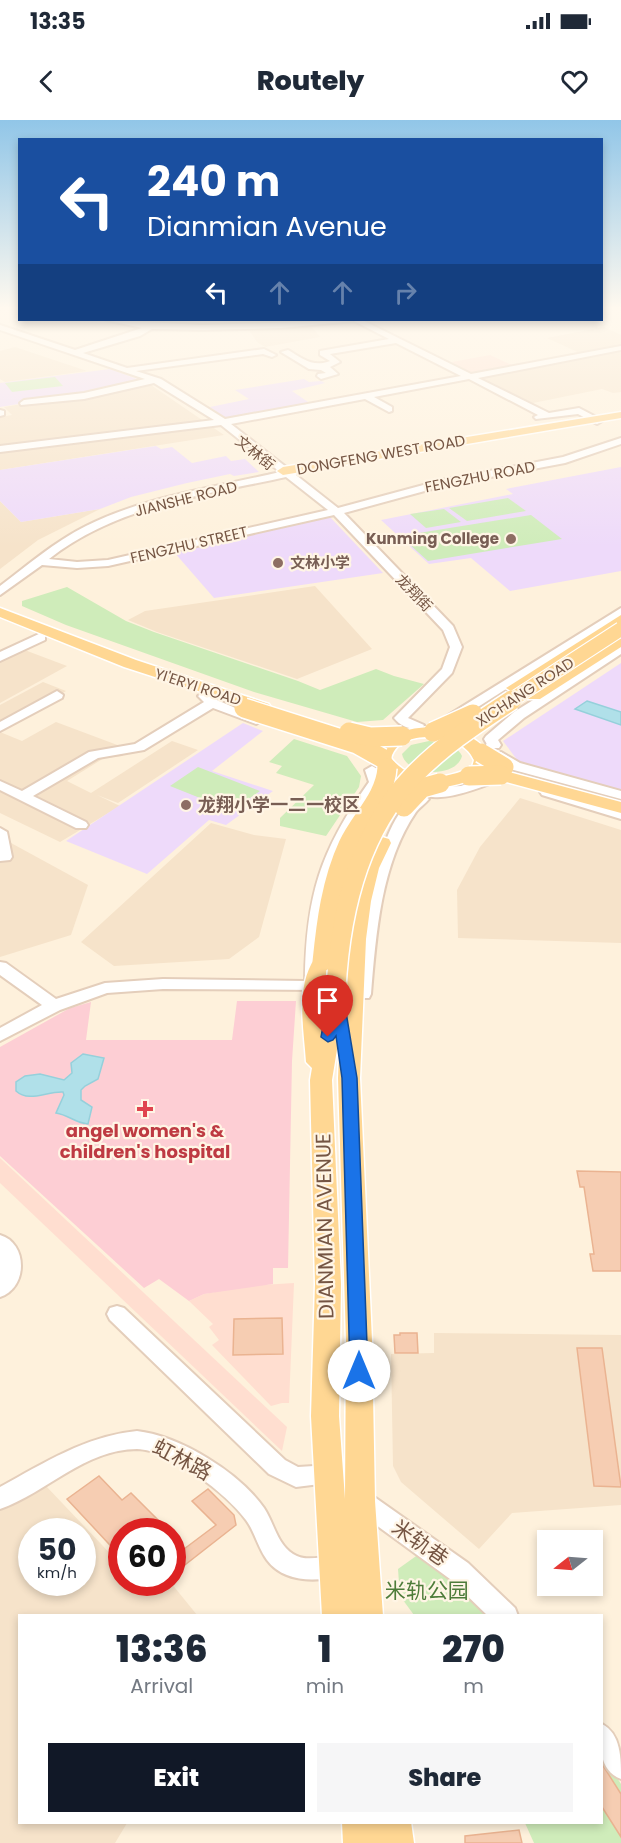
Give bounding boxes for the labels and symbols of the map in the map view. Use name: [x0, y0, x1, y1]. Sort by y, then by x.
street label: DONGFENG WEST ROAD: [295, 429, 467, 480]
street label: 文林街: [231, 430, 279, 475]
street label: FENGZHU ROAD: [423, 456, 537, 497]
street label: JIANSHE ROAD: [132, 476, 239, 521]
street label: FENGZHU STREET: [128, 521, 250, 568]
place label: Kunming College: [366, 528, 499, 549]
marker: Kunming College: [504, 532, 518, 546]
place label: 文林小学: [290, 552, 350, 573]
marker: 文林小学: [271, 556, 285, 570]
street label: 龙翔街: [391, 569, 438, 616]
street label: XICHANG ROAD: [472, 652, 578, 731]
street label: YI'ERYI ROAD: [152, 663, 244, 710]
place label: 龙翔小学一二一校区: [198, 792, 360, 817]
marker: 龙翔小学一二一校区: [179, 798, 193, 812]
pin: [302, 975, 353, 1037]
marker: angel women's & children's hospital: [136, 1100, 154, 1118]
place label: angel women's & children's hospital: [60, 1118, 230, 1164]
street label: DIANMIAN AVENUE: [308, 1133, 341, 1319]
position arrow: [327, 1339, 391, 1403]
street label: 虹林路: [148, 1432, 217, 1487]
street label: 米轨巷: [386, 1513, 454, 1573]
speed limit sign: 60: [108, 1518, 186, 1596]
north arrow: [537, 1530, 603, 1596]
park label: 米轨公园: [385, 1576, 469, 1605]

